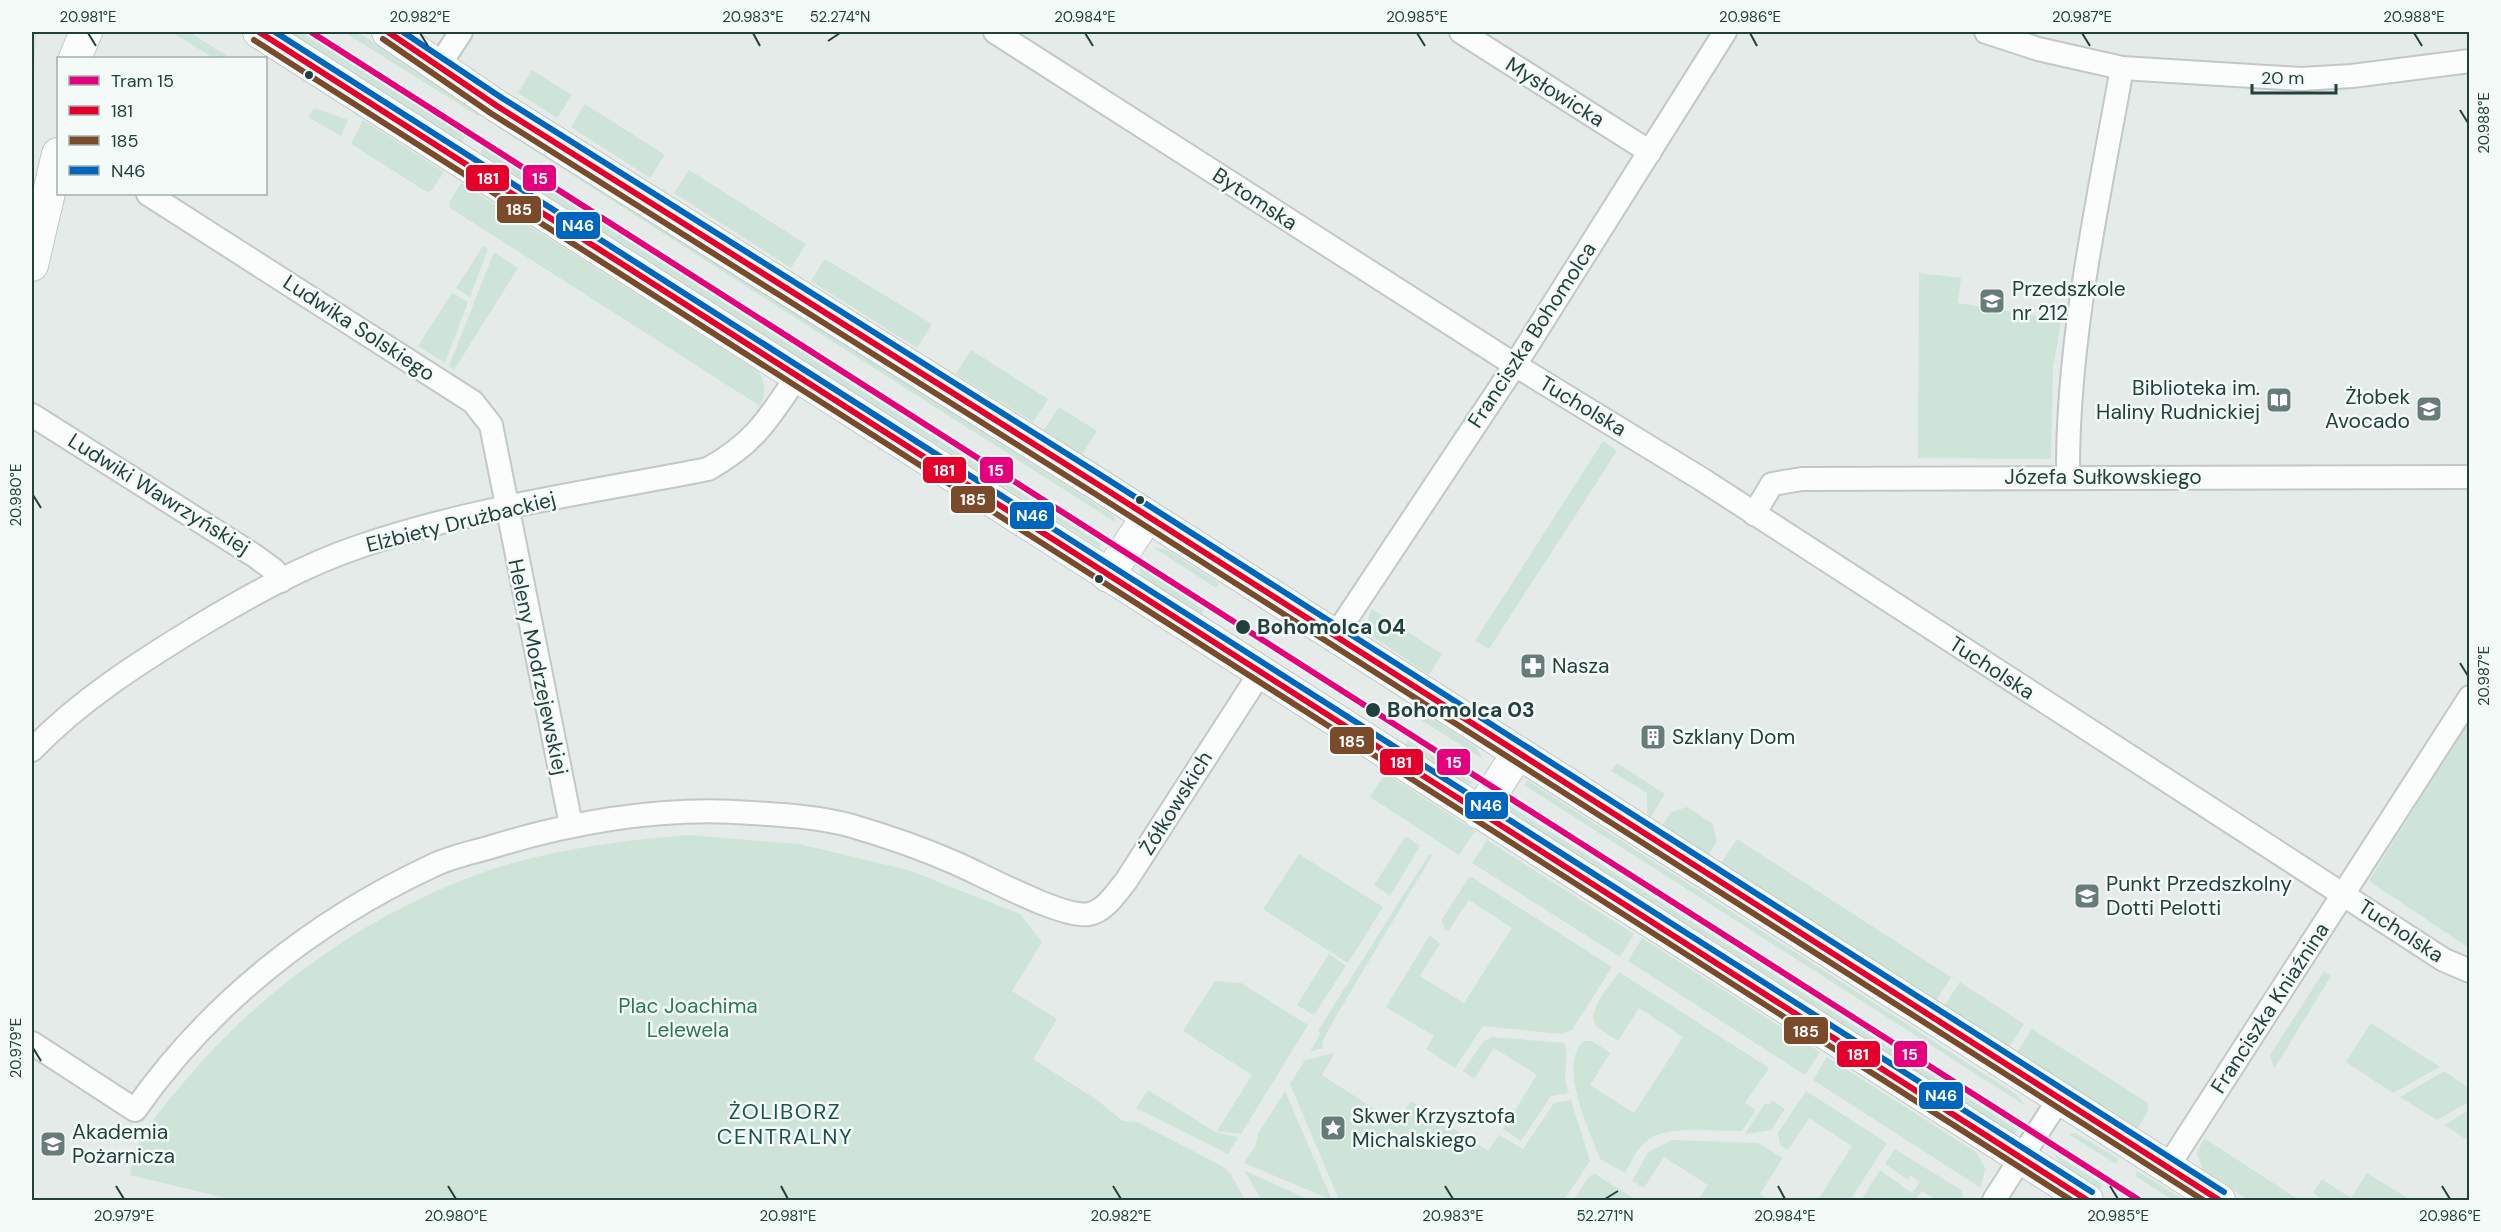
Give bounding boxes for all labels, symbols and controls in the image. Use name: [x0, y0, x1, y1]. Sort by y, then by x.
text: 20.981°E: [60, 7, 116, 27]
text: 20.982°E: [390, 7, 450, 27]
text: 20.983°E: [722, 7, 784, 27]
text: 52.274°N: [810, 7, 870, 27]
text: 20.984°E: [1054, 7, 1116, 27]
text: 20.985°E: [1386, 7, 1448, 27]
text: 20.986°E: [1719, 7, 1781, 27]
text: 20.987°E: [2052, 7, 2112, 27]
text: 20.988°E: [2383, 7, 2445, 27]
street label: Mysłowicka: [1500, 51, 1610, 133]
legend: [57, 57, 267, 195]
scale bar: [2252, 57, 2336, 95]
text: 20 m: [2261, 66, 2304, 90]
text: Tram 15: [111, 69, 174, 93]
unlabelled marker: [303, 69, 315, 81]
text: 20.988°E: [2474, 92, 2494, 154]
text: 181: [111, 99, 133, 123]
text: 185: [111, 129, 139, 153]
text: N46: [111, 159, 146, 183]
street label: Bytomska: [1207, 161, 1303, 237]
line badge: 181: [465, 164, 510, 192]
line badge: 15: [522, 164, 557, 192]
text: 181: [477, 168, 499, 189]
text: 15: [532, 168, 548, 189]
line badge: 185: [496, 195, 542, 224]
text: 185: [506, 199, 532, 220]
line badge: N46: [555, 211, 601, 240]
text: N46: [562, 215, 594, 236]
street label: Franciszka Bohomolca: [1461, 237, 1603, 433]
street label: Ludwika Solskiego: [278, 268, 440, 388]
place label: Przedszkole nr 212: [2012, 275, 2126, 327]
school or university icon: Przedszkole nr 212: [1977, 286, 2007, 316]
street label: Tucholska: [1534, 369, 1632, 443]
place label: Biblioteka im. Haliny Rudnickiej: [2096, 374, 2260, 426]
place label: Żłobek Avocado: [2325, 383, 2410, 435]
library icon: Biblioteka im. Haliny Rudnickiej: [2264, 385, 2294, 415]
school or university icon: Żłobek Avocado: [2414, 394, 2444, 424]
street label: Ludwiki Wawrzyńskiej: [63, 427, 255, 561]
line badge: 181: [922, 456, 967, 484]
line badge: 15: [979, 456, 1014, 484]
text: 181: [933, 460, 955, 481]
text: 15: [988, 460, 1004, 481]
street label: Józefa Sułkowskiego: [2004, 463, 2202, 491]
text: 20.980°E: [6, 464, 26, 526]
street label: Elżbiety Drużbackiej: [363, 485, 559, 559]
line badge: 185: [950, 485, 996, 514]
text: 185: [960, 489, 986, 510]
unlabelled marker: [1134, 494, 1146, 506]
line badge: N46: [1009, 501, 1055, 530]
text: N46: [1016, 505, 1048, 526]
street label: Heleny Modrzejewskiej: [501, 556, 575, 778]
unlabelled marker: [1093, 573, 1105, 585]
place label: Bohomolca 04: [1257, 613, 1406, 641]
marker: Bohomolca 04: [1234, 618, 1252, 636]
street label: Tucholska: [1944, 630, 2040, 706]
text: 20.987°E: [2474, 646, 2494, 706]
pharmacy icon: Nasza: [1518, 651, 1548, 681]
place label: Nasza: [1552, 652, 1610, 680]
place label: Bohomolca 03: [1387, 696, 1535, 724]
marker: Bohomolca 03: [1364, 701, 1382, 719]
building icon: Szklany Dom: [1638, 722, 1668, 752]
place label: Szklany Dom: [1672, 723, 1795, 751]
line badge: 185: [1329, 726, 1375, 755]
text: 185: [1339, 731, 1365, 752]
street label: Żółkowskich: [1133, 746, 1219, 860]
line badge: 181: [1379, 748, 1424, 776]
line badge: 15: [1436, 748, 1471, 776]
text: 181: [1390, 752, 1412, 773]
text: 15: [1446, 752, 1462, 773]
line badge: N46: [1464, 791, 1509, 820]
text: N46: [1470, 795, 1502, 816]
place label: Punkt Przedszkolny Dotti Pelotti: [2106, 870, 2292, 922]
school or university icon: Punkt Przedszkolny Dotti Pelotti: [2072, 881, 2102, 911]
street label: Tucholska: [2353, 893, 2449, 969]
street label: Franciszka Kniaźnina: [2204, 917, 2336, 1099]
park label: Plac Joachima Lelewela: [618, 992, 758, 1044]
line badge: 185: [1783, 1016, 1829, 1045]
text: 20.979°E: [6, 1018, 26, 1078]
text: 185: [1793, 1021, 1819, 1042]
line badge: 181: [1836, 1040, 1881, 1068]
line badge: 15: [1893, 1040, 1928, 1068]
text: 181: [1847, 1044, 1869, 1065]
text: 15: [1902, 1044, 1918, 1065]
line badge: N46: [1918, 1081, 1964, 1110]
text: N46: [1925, 1085, 1957, 1106]
district label: ŻOLIBORZ CENTRALNY: [717, 1097, 853, 1151]
place label: Skwer Krzysztofa Michalskiego: [1352, 1102, 1515, 1154]
place icon: Skwer Krzysztofa Michalskiego: [1318, 1113, 1348, 1143]
place label: Akademia Pożarnicza: [72, 1118, 175, 1170]
school or university icon: Akademia Pożarnicza: [38, 1129, 68, 1159]
text: 20.979°E: [94, 1206, 154, 1226]
text: 20.980°E: [425, 1206, 487, 1226]
text: 20.981°E: [760, 1206, 816, 1226]
text: 20.982°E: [1091, 1206, 1151, 1226]
text: 20.983°E: [1422, 1206, 1484, 1226]
text: 52.271°N: [1576, 1206, 1634, 1226]
text: 20.984°E: [1754, 1206, 1816, 1226]
text: 20.985°E: [2087, 1206, 2149, 1226]
text: 20.986°E: [2419, 1206, 2481, 1226]

